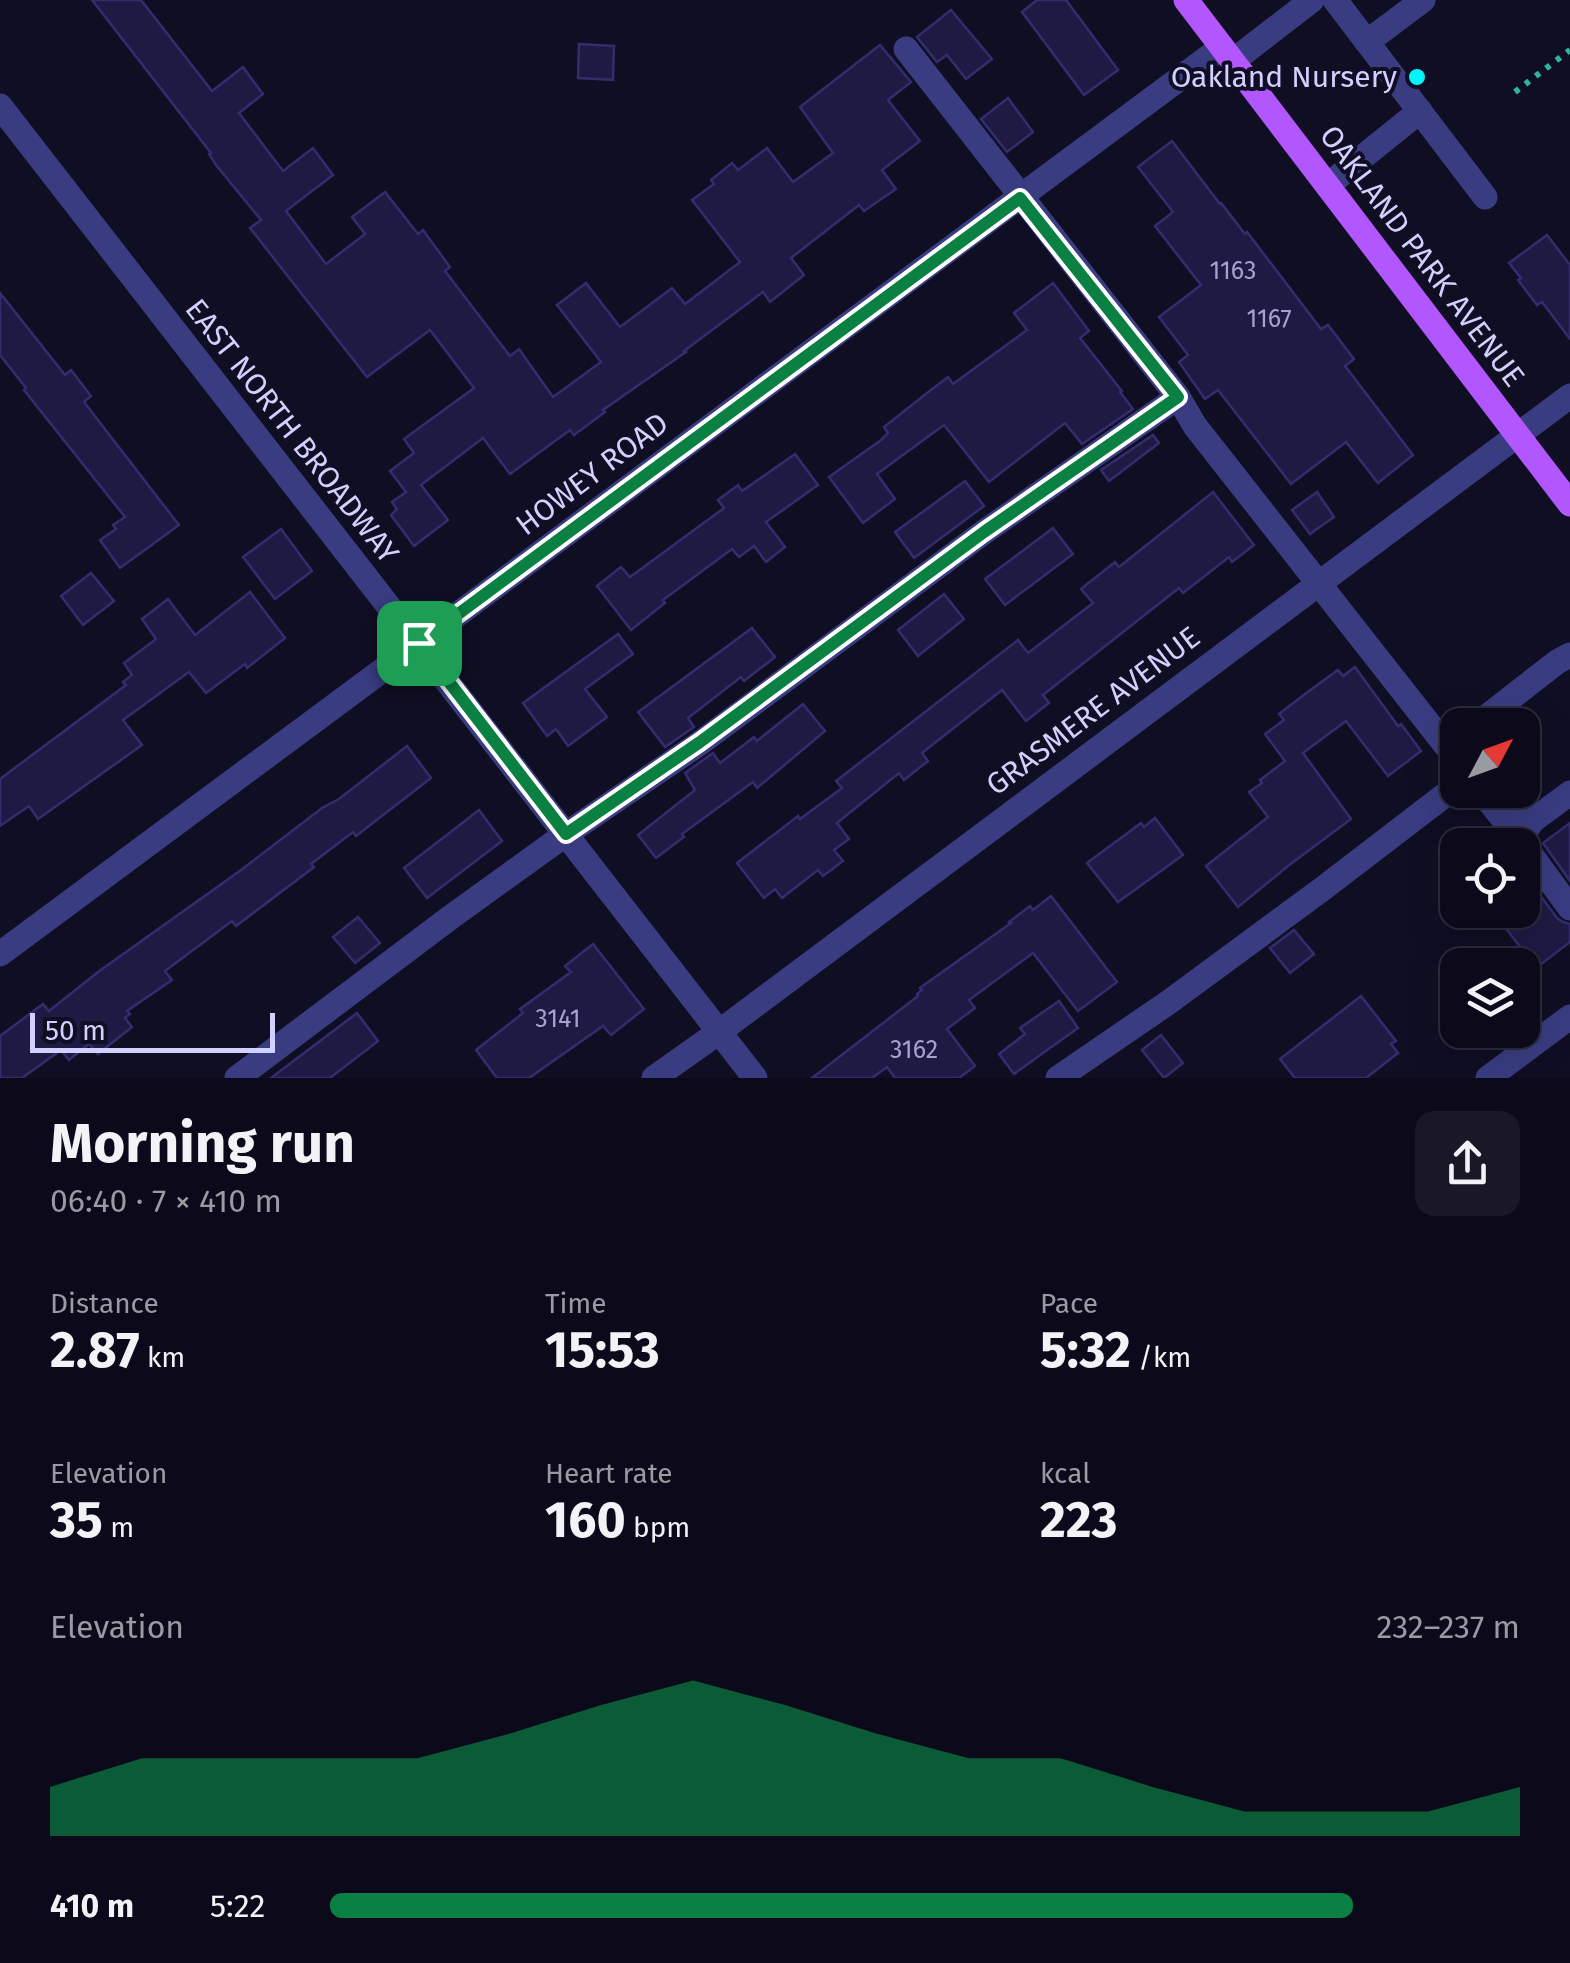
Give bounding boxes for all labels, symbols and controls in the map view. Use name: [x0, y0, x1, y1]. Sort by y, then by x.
place label: Oakland Nursery: [1171, 59, 1397, 95]
marker: Oakland Nursery: [1406, 66, 1428, 88]
street label: OAKLAND PARK AVENUE: [1312, 118, 1532, 394]
house number: 1163: [1210, 256, 1256, 286]
street label: EAST NORTH BROADWAY: [178, 292, 407, 571]
house number: 1167: [1246, 304, 1292, 334]
street label: HOWEY ROAD: [509, 405, 675, 543]
pin: [377, 601, 462, 686]
icon: arrive: [392, 616, 447, 671]
street label: GRASMERE AVENUE: [979, 619, 1207, 803]
north arrow: [1440, 708, 1540, 808]
map controls: [1440, 708, 1540, 1048]
button: locate: [1440, 828, 1540, 928]
button: layers: [1440, 948, 1540, 1048]
house number: 3141: [535, 1004, 581, 1034]
scale bar: [30, 1008, 275, 1052]
text: 50 m: [45, 1014, 106, 1047]
house number: 3162: [890, 1035, 938, 1065]
text: Morning run: [50, 1111, 355, 1177]
button: share: [1415, 1111, 1520, 1216]
text: 06:40 · 7 × 410 m: [50, 1182, 282, 1220]
text: Distance: [50, 1287, 159, 1320]
text: Time: [545, 1287, 607, 1320]
text: Pace: [1040, 1287, 1098, 1320]
text: 2.87: [50, 1320, 140, 1380]
text: 15:53: [545, 1320, 660, 1380]
text: 5:32: [1040, 1320, 1131, 1380]
text: km: [140, 1341, 185, 1374]
text: /km: [1131, 1341, 1191, 1374]
text: Elevation: [50, 1457, 167, 1490]
text: Heart rate: [545, 1457, 673, 1490]
text: kcal: [1040, 1457, 1090, 1490]
text: 35: [50, 1490, 103, 1550]
text: 160: [545, 1490, 626, 1550]
text: 223: [1040, 1490, 1117, 1550]
text: m: [103, 1511, 134, 1544]
text: bpm: [626, 1511, 690, 1544]
text: Elevation: [50, 1608, 184, 1646]
text: 232–237 m: [1377, 1608, 1520, 1646]
text: 410 m: [50, 1887, 134, 1925]
text: 5:22: [210, 1887, 265, 1925]

